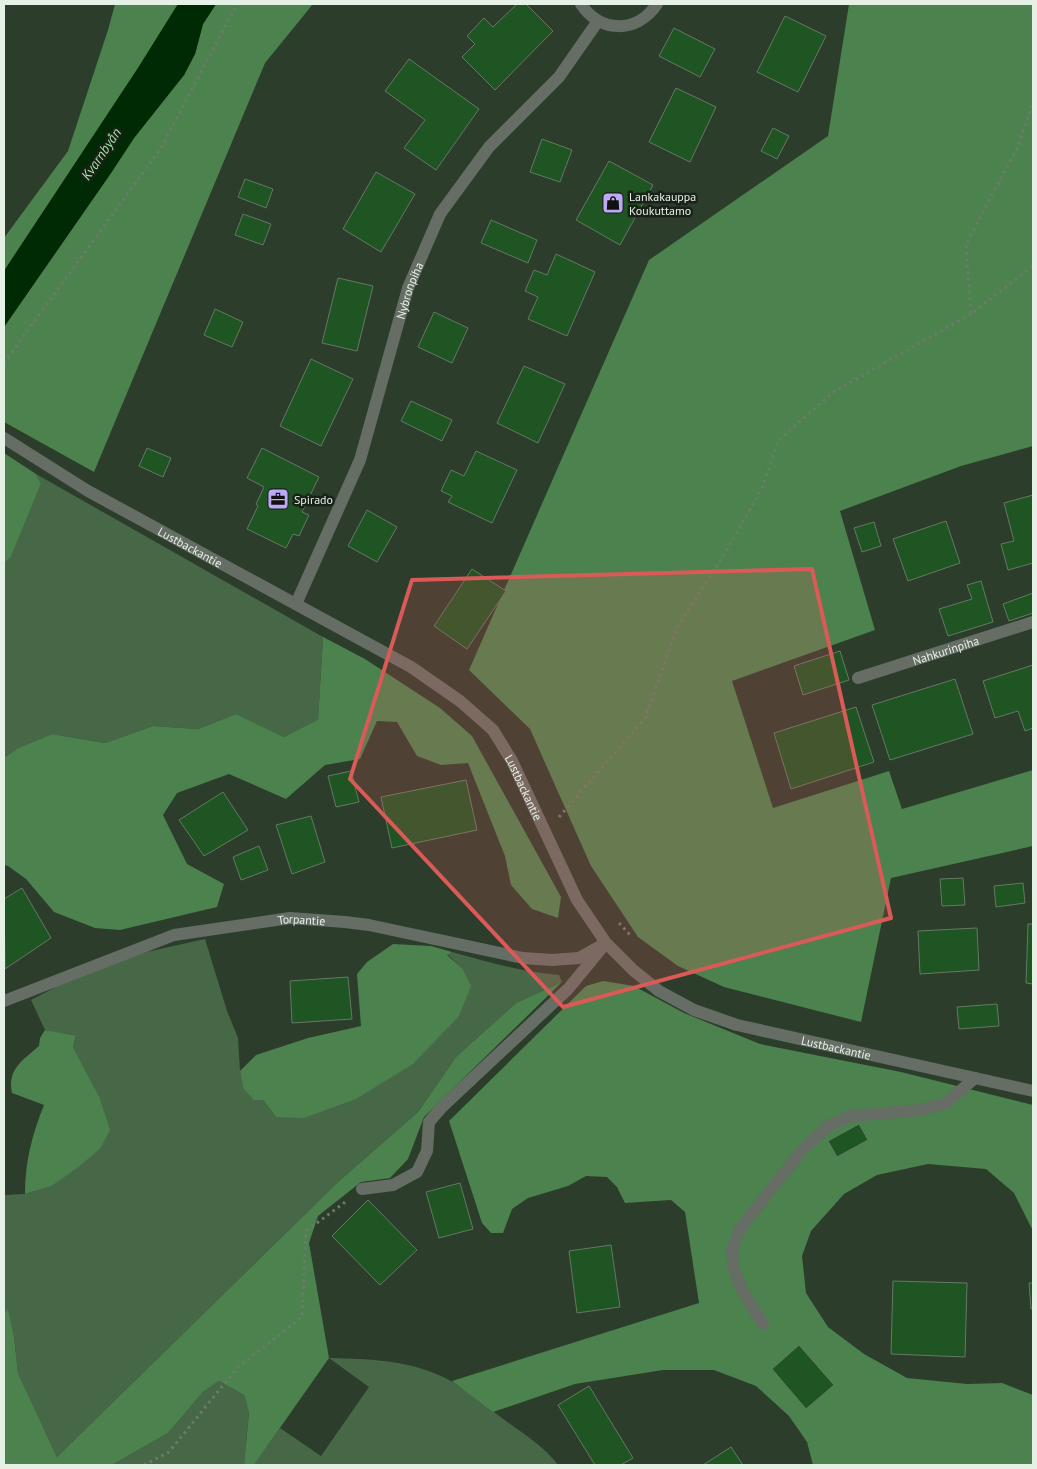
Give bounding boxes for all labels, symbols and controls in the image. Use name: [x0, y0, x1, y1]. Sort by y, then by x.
water label: Kvarnbyån: [77, 124, 125, 184]
place label: Lankakauppa Koukuttamo: [629, 189, 696, 218]
shop icon: Lankakauppa Koukuttamo: [601, 191, 625, 215]
street label: Nybronpiha: [392, 260, 426, 321]
office icon: Spirado: [266, 487, 290, 511]
place label: Spirado: [294, 492, 333, 507]
street label: Lustbackantie: [156, 523, 225, 570]
street label: Nahkurinpiha: [910, 632, 981, 668]
street label: Lustbackantie: [502, 751, 546, 823]
street label: Torpantie: [276, 910, 326, 928]
street label: Lustbackantie: [800, 1032, 873, 1062]

